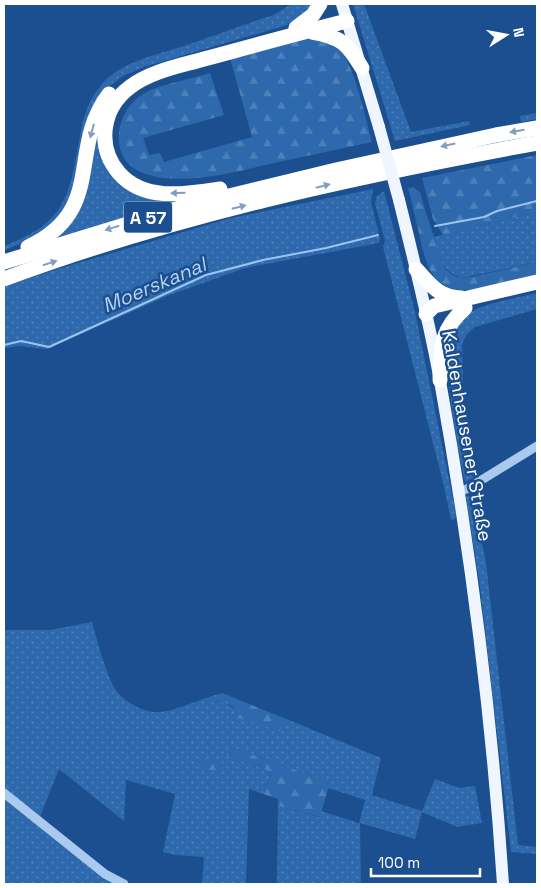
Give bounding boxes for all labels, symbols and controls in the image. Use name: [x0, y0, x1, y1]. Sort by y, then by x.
north arrow: [481, 10, 531, 60]
text: N: [509, 26, 528, 39]
one-way arrow: [87, 123, 95, 138]
one-way arrow: [508, 128, 524, 136]
one-way arrow: [441, 141, 456, 149]
one-way arrow: [316, 182, 331, 190]
one-way arrow: [170, 190, 186, 198]
road number: A 57: [124, 202, 172, 232]
one-way arrow: [232, 203, 247, 211]
one-way arrow: [105, 224, 120, 232]
water label: Moerskanal: [98, 251, 212, 318]
one-way arrow: [43, 259, 58, 267]
street label: Kaldenhausener Straße: [436, 329, 498, 543]
scale bar: [371, 846, 480, 878]
text: 100 m: [378, 853, 420, 872]

